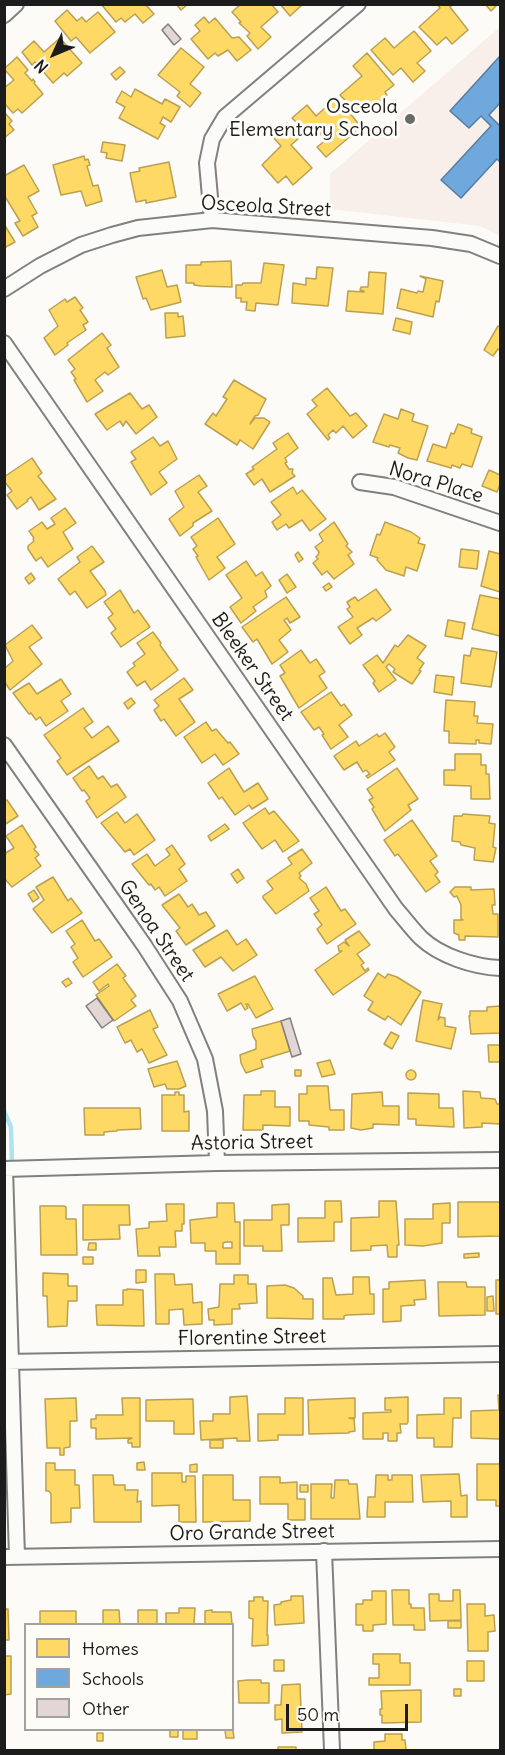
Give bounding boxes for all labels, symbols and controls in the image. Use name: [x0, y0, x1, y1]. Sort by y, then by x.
north arrow: [24, 24, 84, 84]
text: N: [30, 56, 52, 77]
place label: Osceola Elementary School: [229, 95, 398, 142]
marker: Osceola Elementary School: [403, 112, 417, 126]
street label: Osceola Street: [200, 192, 332, 222]
street label: Nora Place: [386, 457, 486, 509]
street label: Bleeker Street: [206, 608, 298, 726]
street label: Genoa Street: [113, 876, 199, 986]
street label: Astoria Street: [191, 1130, 313, 1156]
street label: Florentine Street: [178, 1325, 326, 1351]
street label: Oro Grande Street: [169, 1520, 335, 1546]
legend: [24, 1623, 234, 1731]
text: Homes: [82, 1637, 139, 1660]
text: Schools: [82, 1667, 144, 1690]
scale bar: [289, 1692, 410, 1730]
text: Other: [82, 1697, 129, 1720]
text: 50 m: [297, 1703, 339, 1726]

